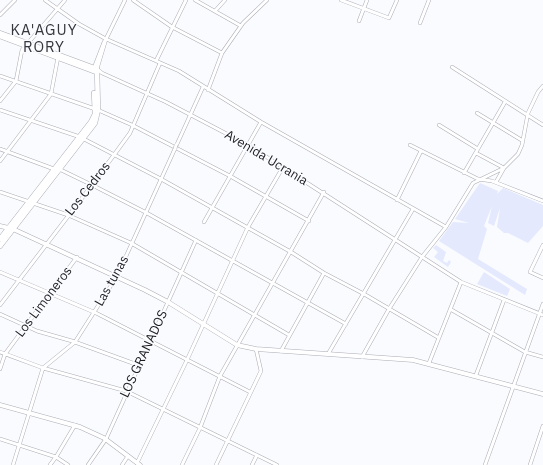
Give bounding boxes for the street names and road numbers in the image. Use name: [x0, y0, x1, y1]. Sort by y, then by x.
street label: Avenida Ucrania: [222, 127, 310, 189]
street label: Los Cedros: [62, 159, 114, 219]
street label: Las tunas: [92, 253, 132, 309]
street label: Los Limoneros: [12, 264, 76, 340]
street label: LOS GRANADOS: [117, 308, 171, 400]

